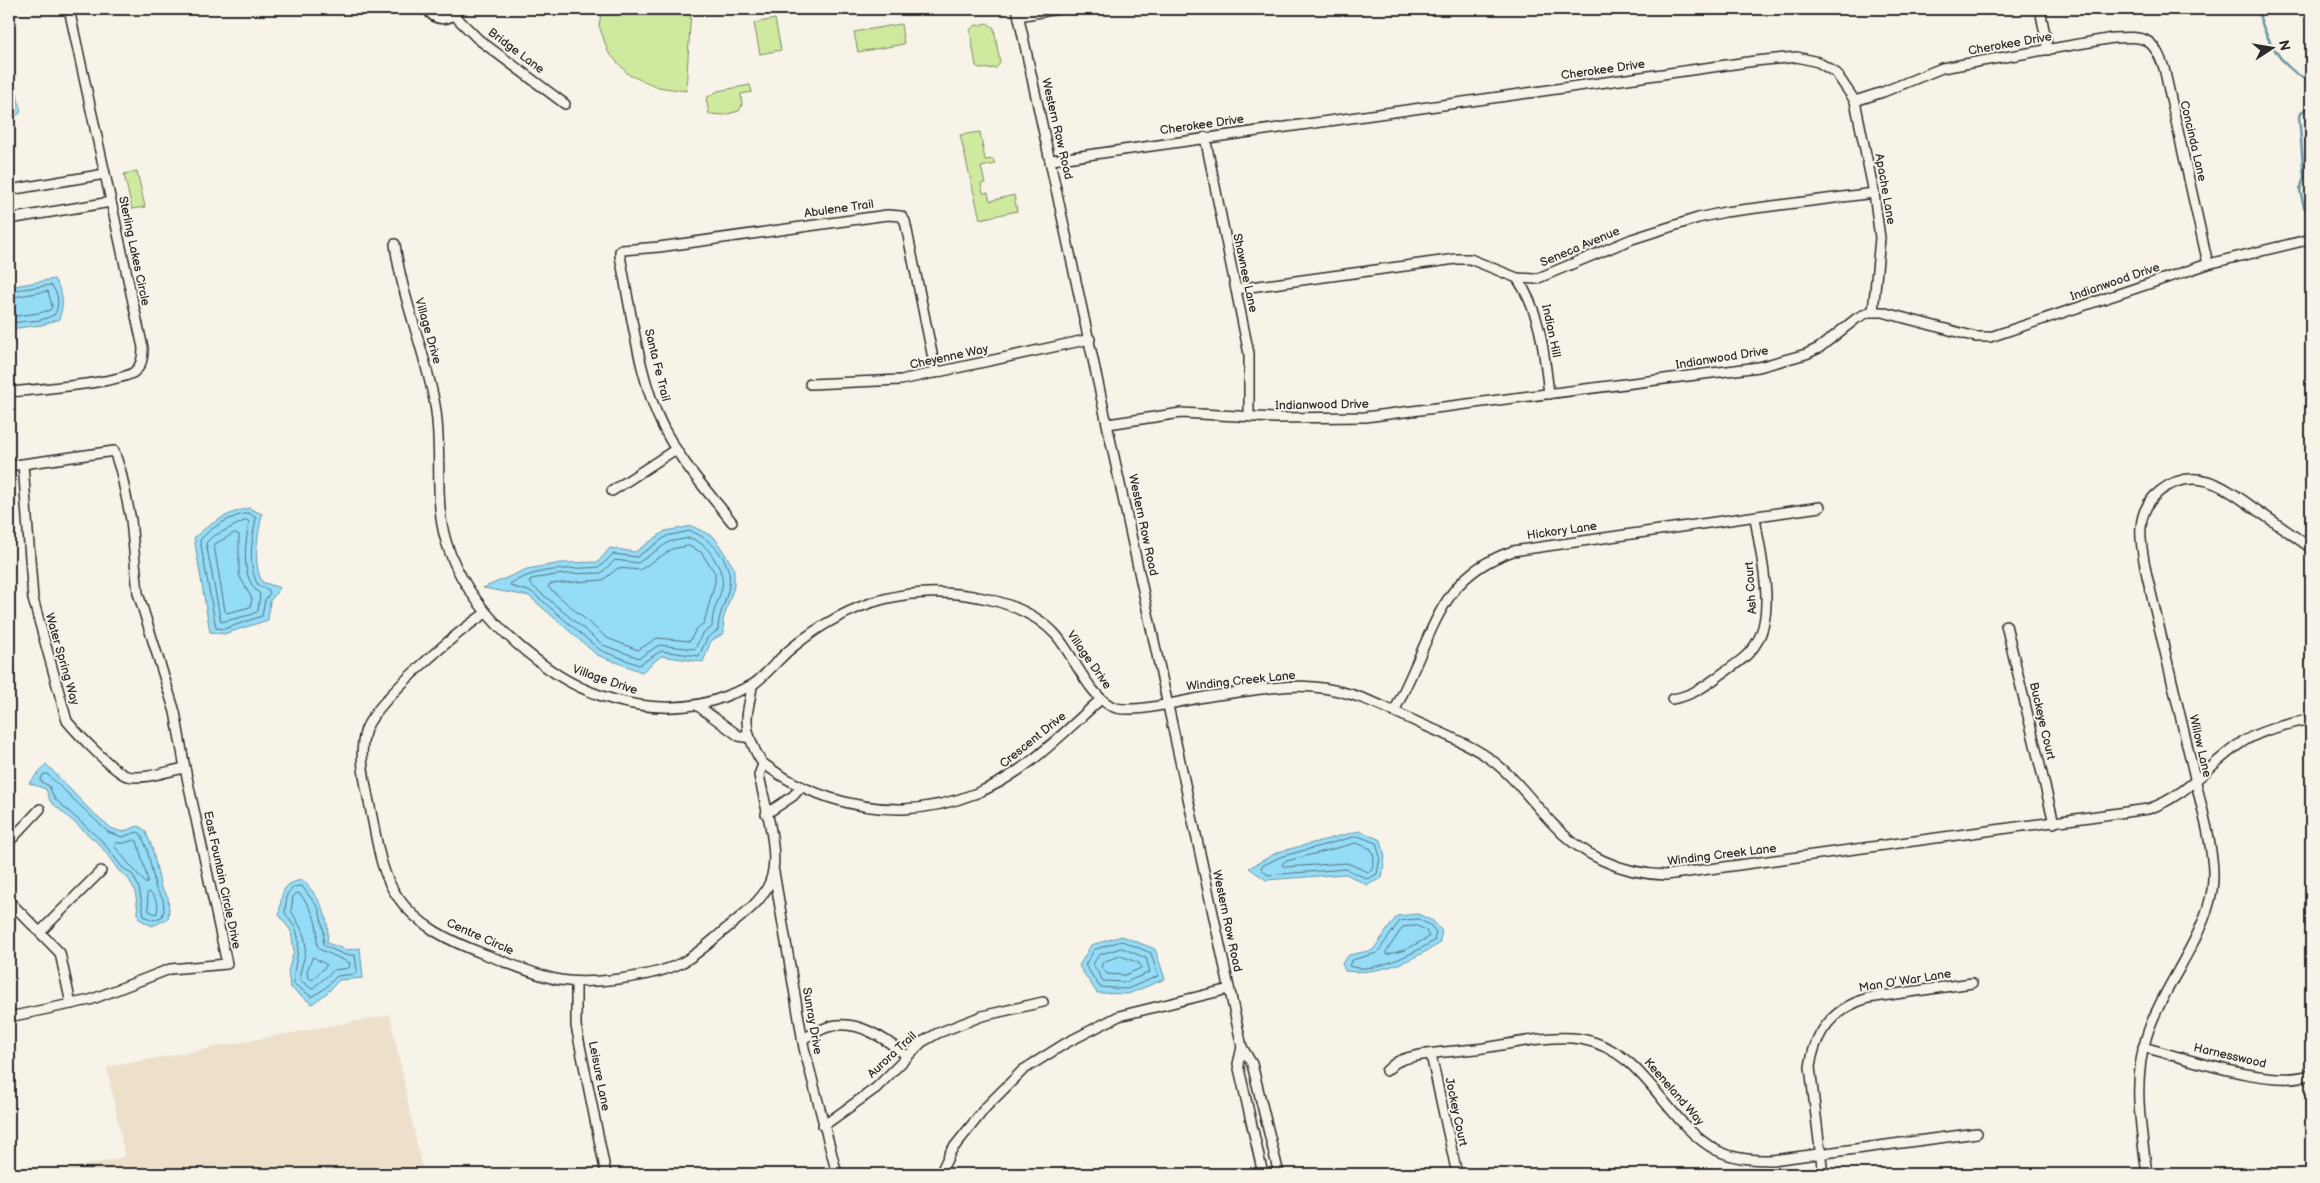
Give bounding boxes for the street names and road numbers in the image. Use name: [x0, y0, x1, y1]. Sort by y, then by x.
street label: Bridge Lane: [485, 25, 547, 77]
street label: Cherokee Drive: [1967, 29, 2053, 59]
street label: Cherokee Drive: [1560, 57, 1646, 83]
street label: Western Row Road: [1038, 77, 1076, 181]
street label: Concinda Lane: [2176, 99, 2210, 183]
street label: Cherokee Drive: [1159, 112, 1245, 138]
street label: Apache Lane: [1871, 152, 1899, 226]
street label: Sterling Lakes Circle: [115, 195, 153, 307]
street label: Abulene Trail: [803, 197, 875, 221]
street label: Seneca Avenue: [1538, 223, 1622, 271]
street label: Shawnee Lane: [1229, 232, 1261, 314]
street label: Indianwood Drive: [2068, 260, 2162, 304]
street label: Village Drive: [411, 296, 445, 366]
street label: Indian Hill: [1538, 303, 1564, 359]
street label: Santa Fe Trail: [641, 327, 673, 403]
street label: Cheyenne Way: [908, 341, 990, 373]
street label: Indianwood Drive: [1675, 343, 1769, 373]
street label: Indianwood Drive: [1275, 397, 1369, 413]
street label: Western Row Road: [1125, 473, 1161, 577]
street label: Hickory Lane: [1526, 519, 1598, 543]
street label: Ash Court: [1742, 561, 1760, 615]
street label: Water Spring Way: [42, 611, 82, 707]
street label: Village Drive: [1063, 628, 1115, 692]
street label: Village Drive: [570, 662, 640, 698]
street label: Winding Creek Lane: [1186, 668, 1296, 694]
street label: Buckeye Court: [2026, 681, 2058, 762]
street label: Crescent Drive: [997, 709, 1069, 771]
street label: Willow Lane: [2186, 713, 2214, 779]
street label: East Fountain Circle Drive: [200, 810, 244, 950]
street label: Winding Creek Lane: [1667, 841, 1777, 869]
street label: Western Row Road: [1209, 869, 1245, 973]
street label: Centre Circle: [444, 915, 516, 959]
street label: Man O’ War Lane: [1858, 966, 1952, 996]
street label: Sunray Drive: [799, 986, 825, 1056]
street label: Aurora Trail: [864, 1029, 920, 1081]
street label: Leisure Lane: [585, 1040, 613, 1112]
street label: Harnesswood: [2192, 1040, 2268, 1072]
street label: Keeneland Way: [1641, 1055, 1708, 1129]
street label: Jockey Court: [1441, 1076, 1471, 1148]

